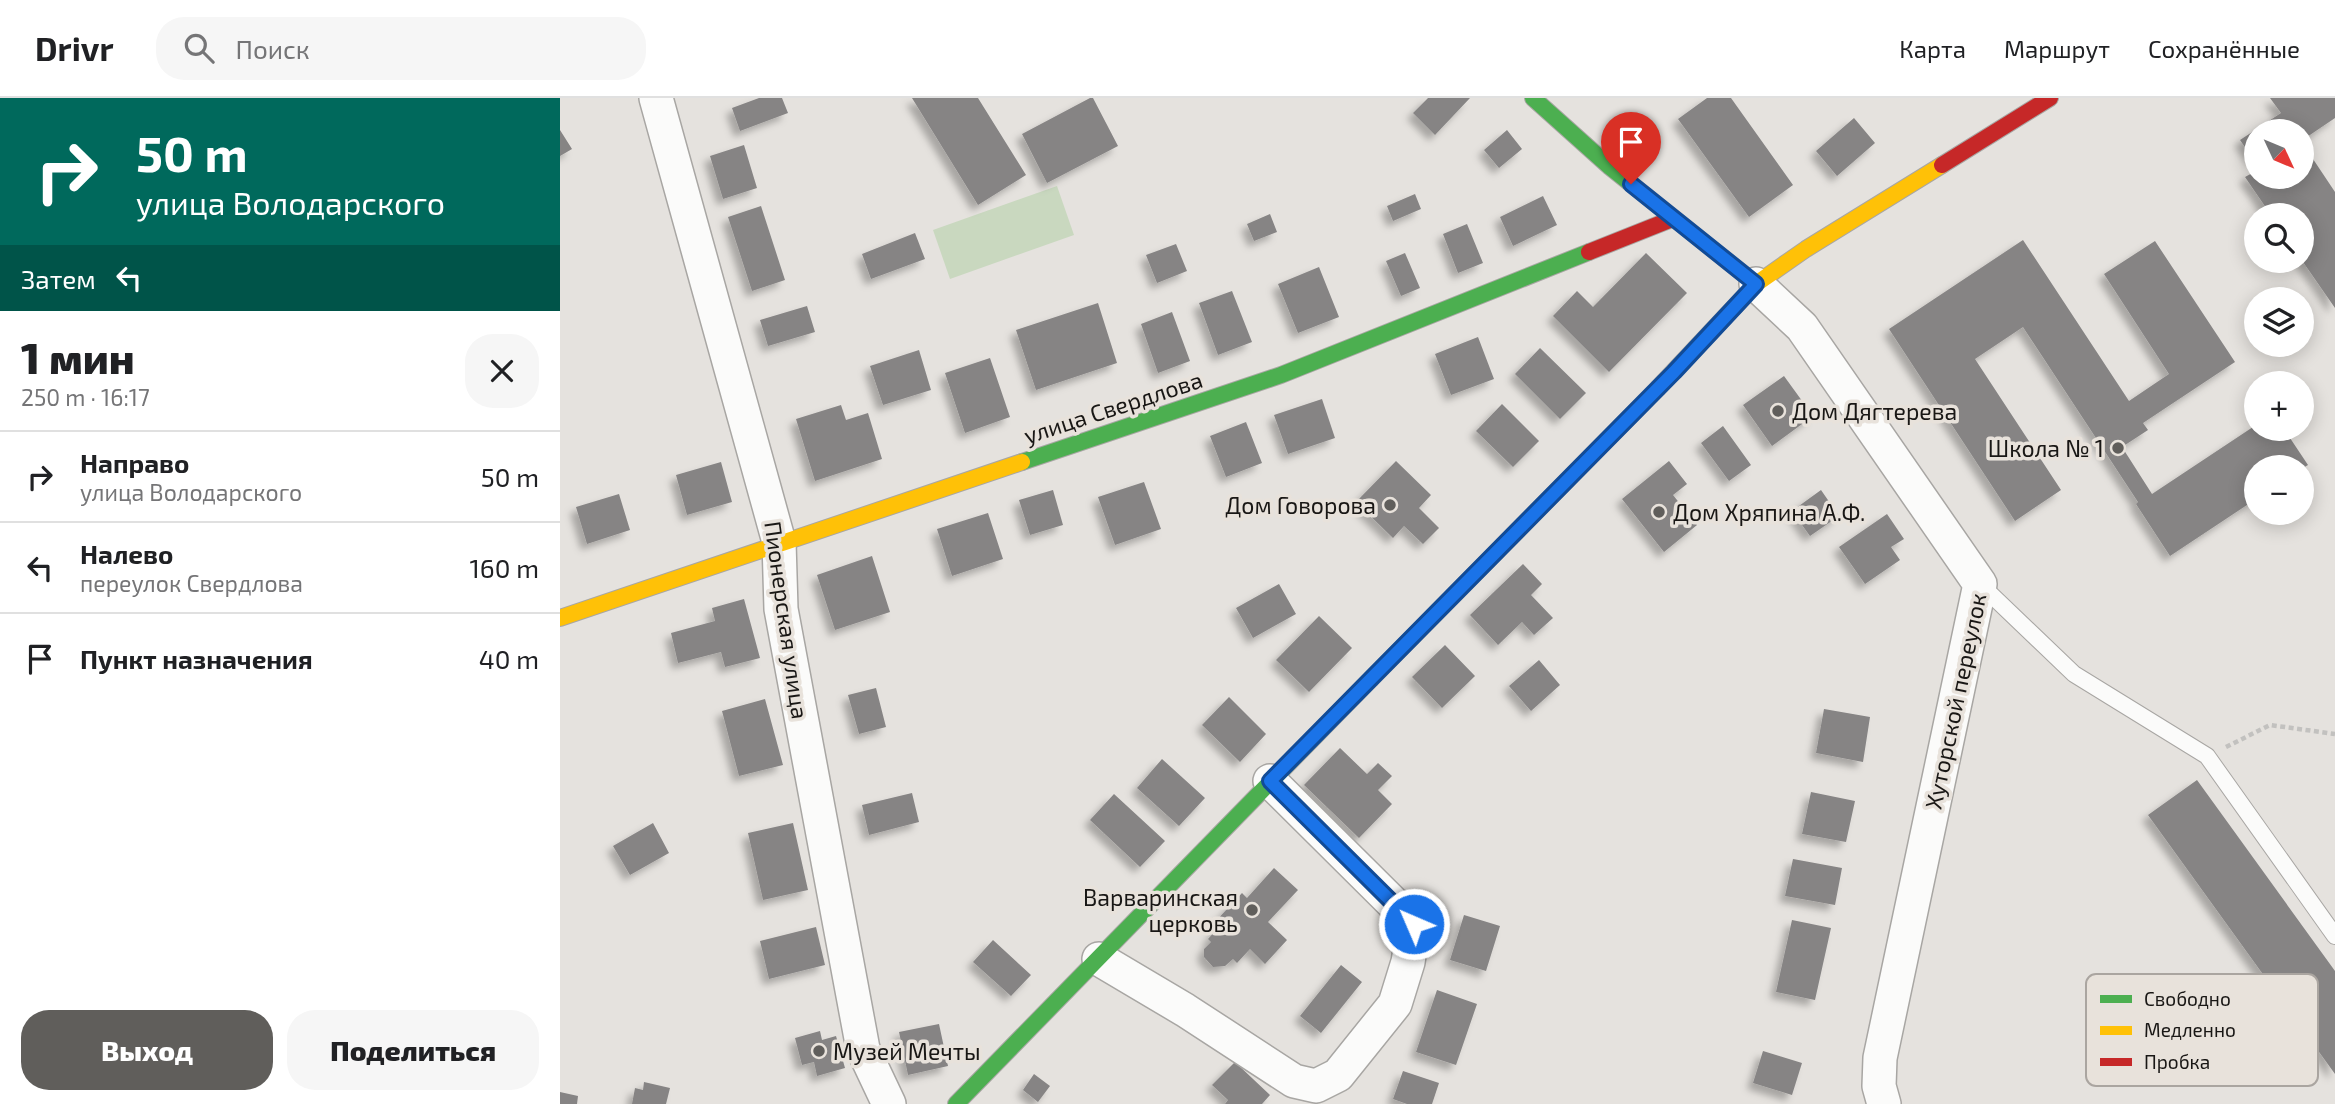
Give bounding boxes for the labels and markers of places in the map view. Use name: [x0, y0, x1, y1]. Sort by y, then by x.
pin: [1601, 112, 1661, 184]
place label: Дом Дягтерева: [1792, 397, 1957, 425]
marker: Дом Дягтерева: [1770, 403, 1786, 419]
place label: Школа № 1: [1988, 434, 2104, 462]
marker: Школа № 1: [2110, 440, 2126, 456]
place label: Дом Говорова: [1225, 491, 1376, 519]
marker: Дом Говорова: [1382, 497, 1398, 513]
place label: Дом Хряпина А.Ф.: [1673, 498, 1865, 526]
marker: Дом Хряпина А.Ф.: [1651, 504, 1667, 520]
place label: Варваринская церковь: [1083, 883, 1238, 937]
marker: Варваринская церковь: [1244, 902, 1260, 918]
place label: Музей Мечты: [833, 1037, 981, 1066]
marker: Музей Мечты: [811, 1043, 827, 1059]

